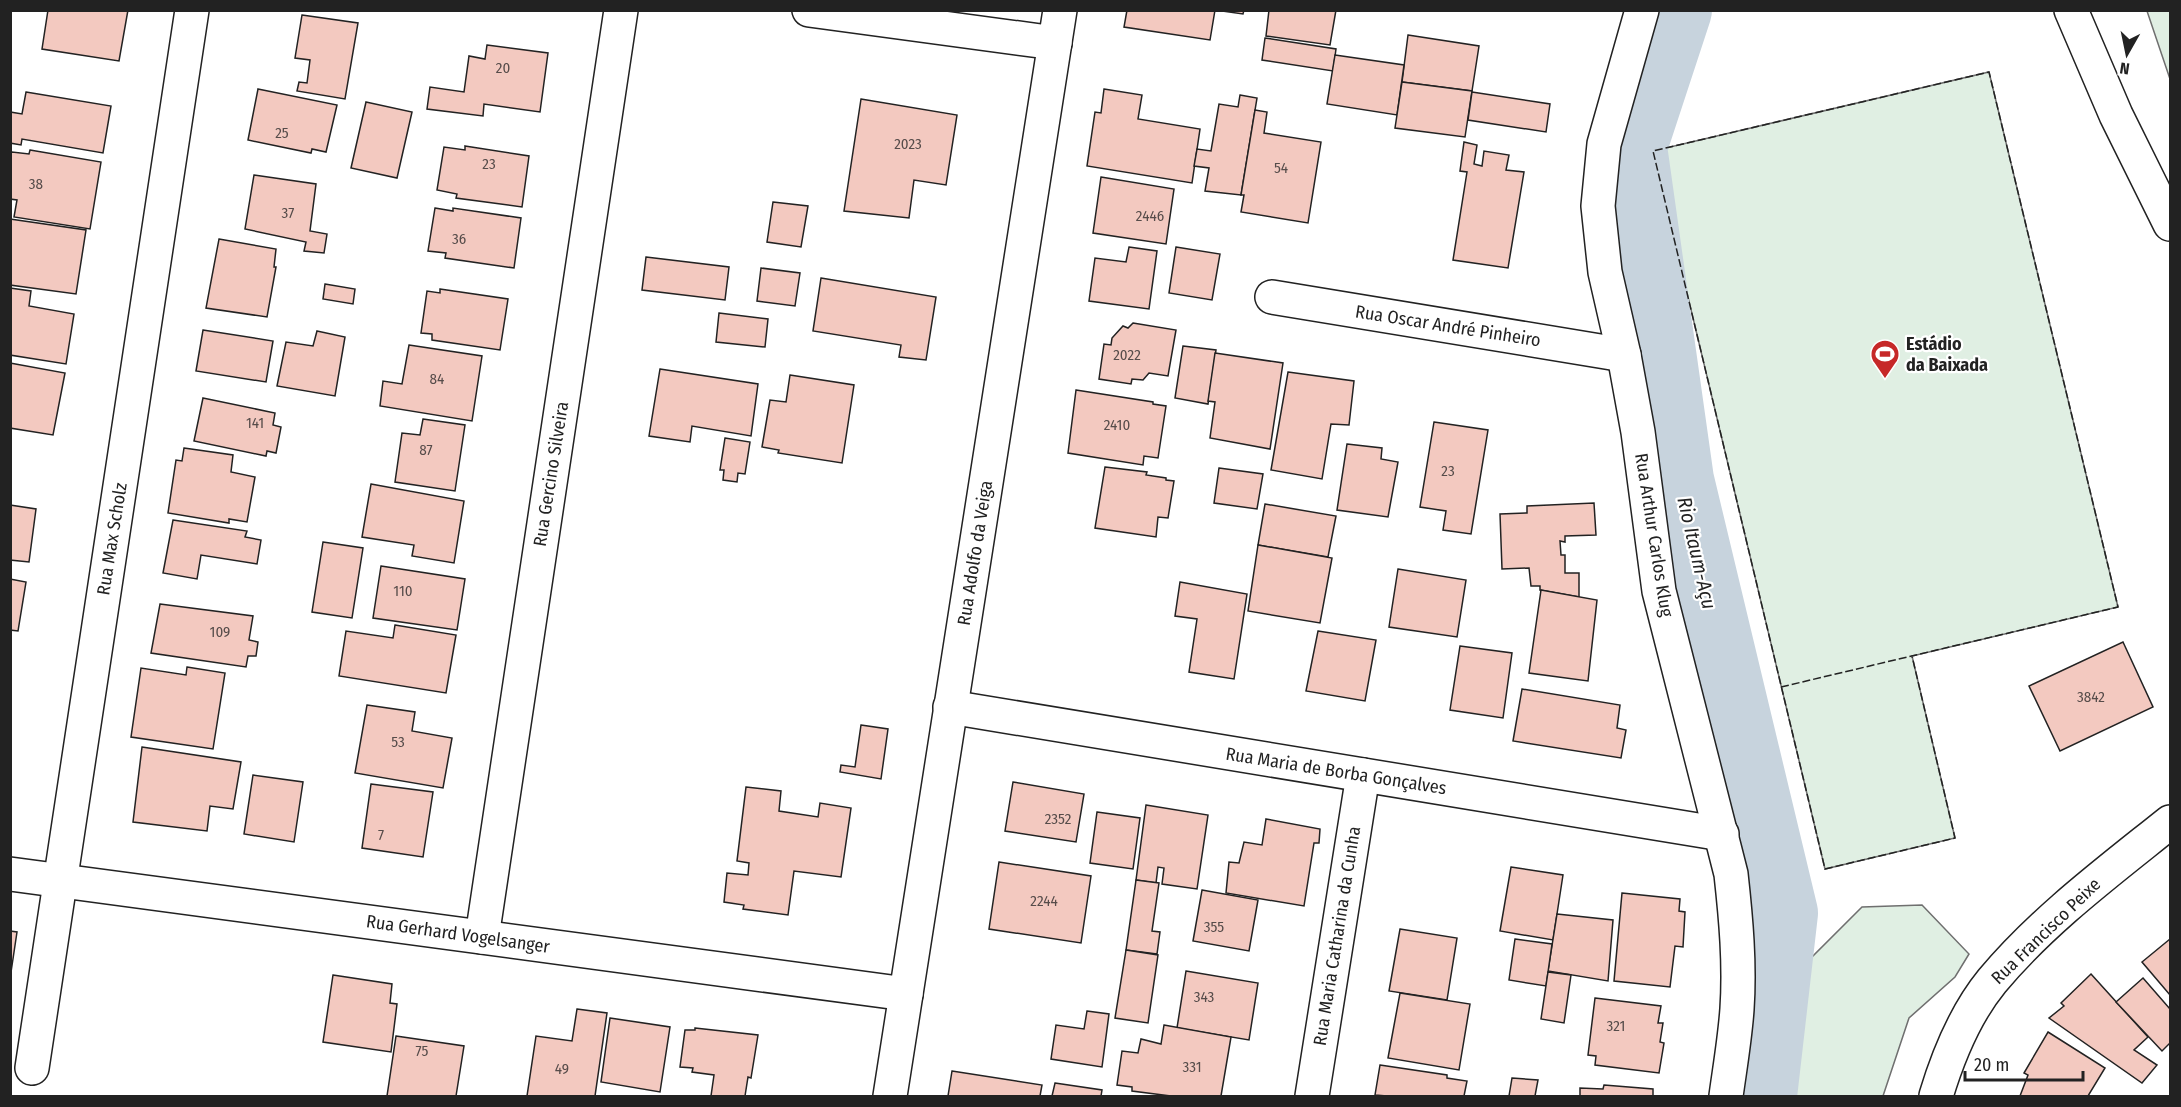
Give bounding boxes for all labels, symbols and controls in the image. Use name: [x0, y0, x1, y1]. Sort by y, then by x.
north arrow: [2097, 24, 2157, 84]
text: N: [2119, 58, 2131, 78]
house number: 20: [496, 59, 510, 77]
house number: 25: [275, 124, 289, 142]
house number: 2023: [894, 135, 922, 153]
house number: 23: [482, 155, 496, 173]
house number: 54: [1274, 159, 1288, 177]
house number: 38: [29, 175, 43, 193]
house number: 37: [282, 204, 294, 222]
house number: 2446: [1136, 207, 1164, 225]
house number: 36: [452, 230, 466, 248]
street label: Rua Oscar André Pinheiro: [1354, 300, 1542, 352]
place label: Estádio da Baixada: [1906, 333, 1988, 376]
sports icon: Estádio da Baixada: [1869, 338, 1901, 380]
house number: 2022: [1113, 346, 1141, 364]
house number: 84: [430, 370, 444, 388]
street label: Rua Gercino Silveira: [529, 400, 573, 548]
house number: 141: [246, 414, 264, 432]
house number: 2410: [1104, 416, 1130, 434]
house number: 87: [419, 441, 433, 459]
street label: Rua Arthur Carlos Klug: [1630, 452, 1678, 619]
house number: 23: [1441, 462, 1455, 480]
street label: Rua Adolfo da Veiga: [953, 479, 997, 627]
street label: Rua Max Scholz: [92, 481, 132, 597]
water label: Rio Itaum-Açu: [1672, 494, 1722, 612]
house number: 110: [393, 582, 413, 600]
house number: 109: [210, 623, 230, 641]
house number: 3842: [2077, 688, 2105, 706]
house number: 53: [391, 733, 405, 751]
street label: Rua Maria de Borba Gonçalves: [1224, 743, 1448, 799]
house number: 2352: [1045, 810, 1072, 828]
street label: Rua Maria Catharina da Cunha: [1309, 825, 1365, 1047]
house number: 7: [378, 826, 384, 844]
street label: Rua Francisco Peixe: [1987, 873, 2105, 989]
house number: 2244: [1030, 892, 1058, 910]
street label: Rua Gerhard Vogelsanger: [365, 910, 552, 958]
house number: 355: [1204, 918, 1224, 936]
house number: 343: [1194, 988, 1214, 1006]
house number: 321: [1607, 1017, 1625, 1035]
house number: 75: [416, 1042, 428, 1060]
scale bar: [1965, 1044, 2084, 1082]
text: 20 m: [1974, 1054, 2009, 1076]
house number: 331: [1182, 1058, 1202, 1076]
house number: 49: [555, 1060, 569, 1078]

